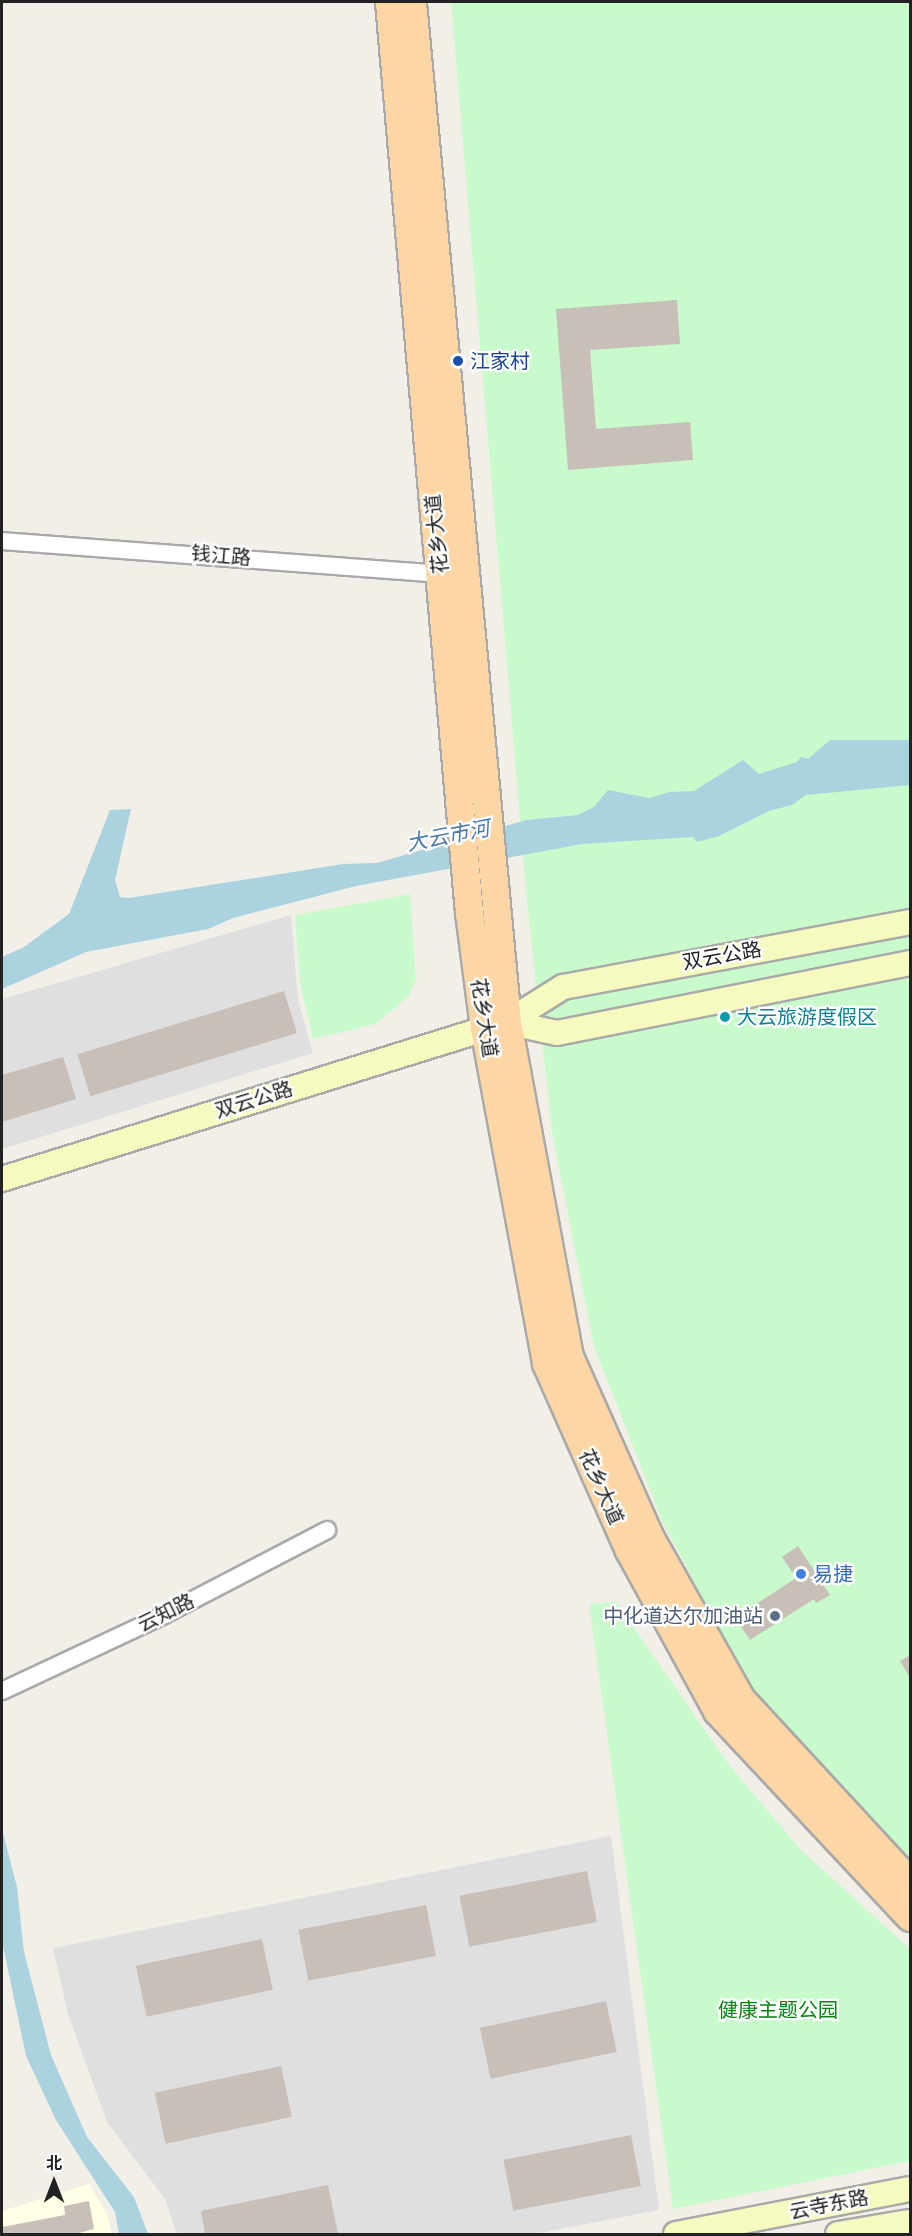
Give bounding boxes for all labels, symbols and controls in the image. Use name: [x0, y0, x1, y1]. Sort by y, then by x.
place label: 江家村: [470, 349, 530, 373]
marker: 江家村: [451, 354, 465, 368]
street label: 花乡大道: [421, 493, 453, 575]
street label: 钱江路: [190, 541, 252, 571]
water label: 大云市河: [404, 816, 492, 856]
street label: 双云公路: [681, 937, 763, 975]
street label: 花乡大道: [466, 977, 502, 1059]
place label: 大云旅游度假区: [737, 1005, 877, 1029]
marker: 大云旅游度假区: [718, 1010, 732, 1024]
street label: 双云公路: [212, 1077, 296, 1123]
street label: 花乡大道: [574, 1446, 628, 1528]
place label: 易捷: [813, 1562, 853, 1586]
marker: 易捷: [794, 1567, 808, 1581]
street label: 云知路: [134, 1589, 198, 1637]
place label: 中化道达尔加油站: [603, 1604, 763, 1628]
marker: 中化道达尔加油站: [768, 1609, 782, 1623]
park label: 健康主题公园: [718, 1998, 838, 2022]
north arrow: [24, 2152, 84, 2212]
text: 北: [46, 2153, 62, 2174]
street label: 云寺东路: [787, 2186, 871, 2224]

